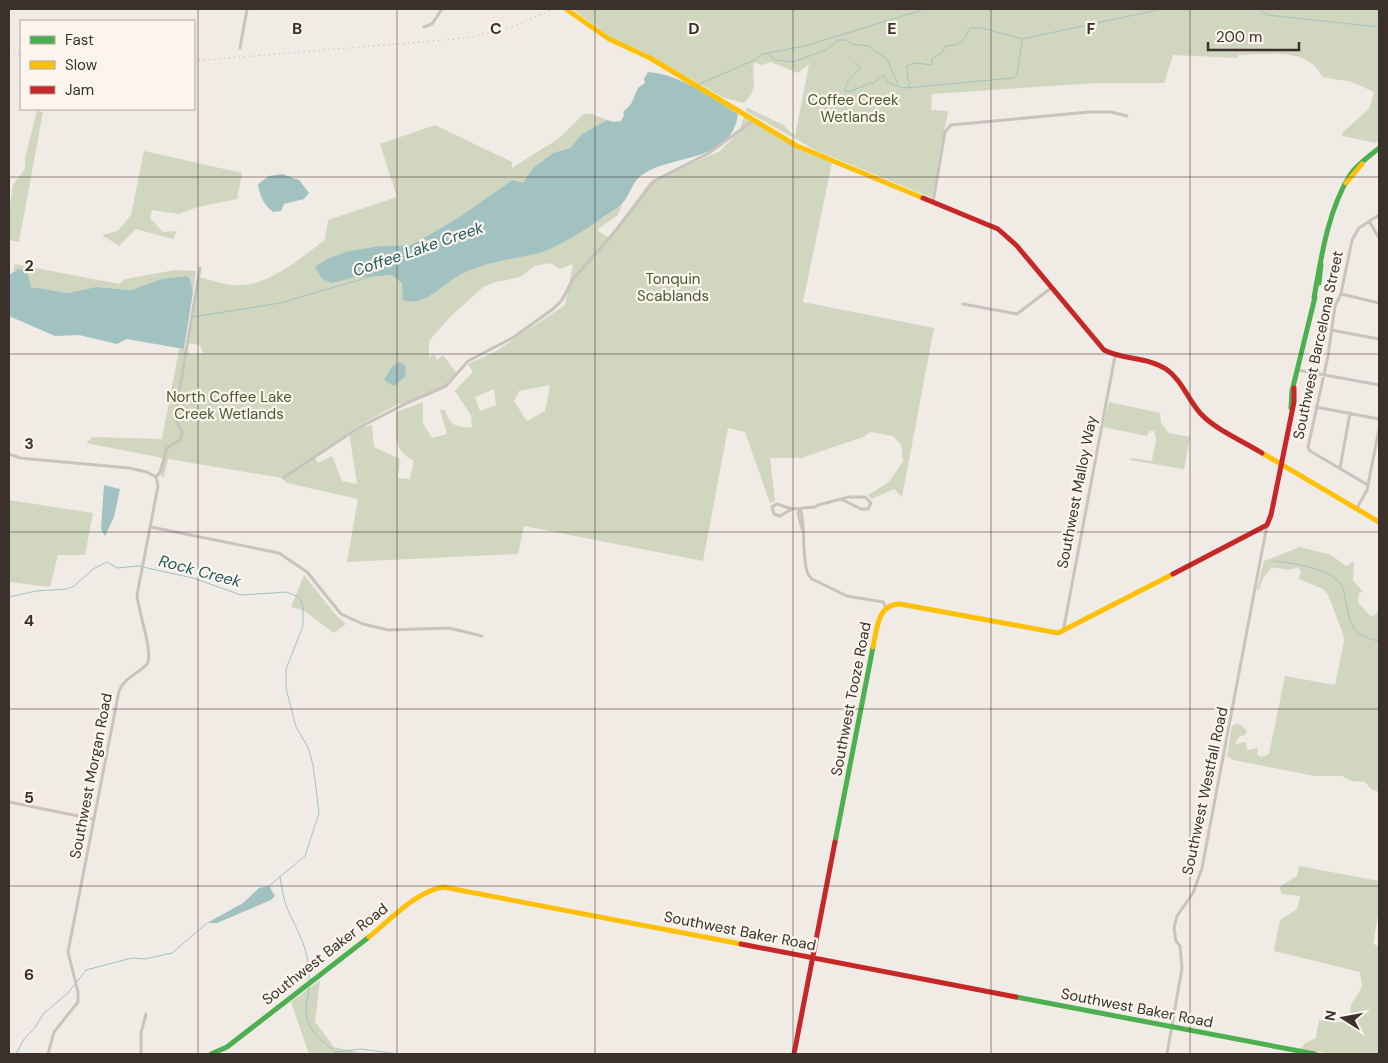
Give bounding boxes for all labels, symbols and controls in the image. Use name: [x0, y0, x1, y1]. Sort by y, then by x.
text: B: [292, 18, 302, 39]
text: C: [490, 18, 502, 39]
text: D: [688, 18, 700, 39]
text: E: [887, 18, 897, 39]
text: F: [1087, 18, 1096, 39]
legend: [20, 20, 195, 110]
scale bar: [1208, 20, 1299, 52]
text: 200 m: [1216, 27, 1262, 47]
text: Fast: [65, 30, 94, 50]
text: Slow: [65, 55, 98, 75]
text: Jam: [65, 80, 94, 100]
park label: Coffee Creek Wetlands: [807, 90, 899, 127]
water label: Coffee Lake Creek: [350, 217, 487, 281]
street label: Southwest Barcelona Street: [1288, 249, 1348, 441]
text: 2: [24, 255, 34, 276]
park label: Tonquin Scablands: [637, 269, 709, 306]
park label: North Coffee Lake Creek Wetlands: [166, 387, 292, 424]
street label: Southwest Malloy Way: [1052, 413, 1102, 570]
text: 3: [24, 433, 34, 454]
water label: Rock Creek: [157, 550, 244, 592]
text: 4: [24, 610, 34, 631]
street label: Southwest Tooze Road: [826, 620, 876, 778]
street label: Southwest Morgan Road: [65, 691, 117, 861]
street label: Southwest Westfall Road: [1177, 705, 1233, 877]
text: 5: [24, 787, 34, 808]
street label: Southwest Baker Road: [258, 899, 392, 1009]
street label: Southwest Baker Road: [662, 906, 818, 956]
text: 6: [24, 964, 34, 985]
street label: Southwest Baker Road: [1059, 983, 1215, 1033]
north arrow: [1318, 993, 1368, 1043]
text: N: [1320, 1009, 1340, 1022]

